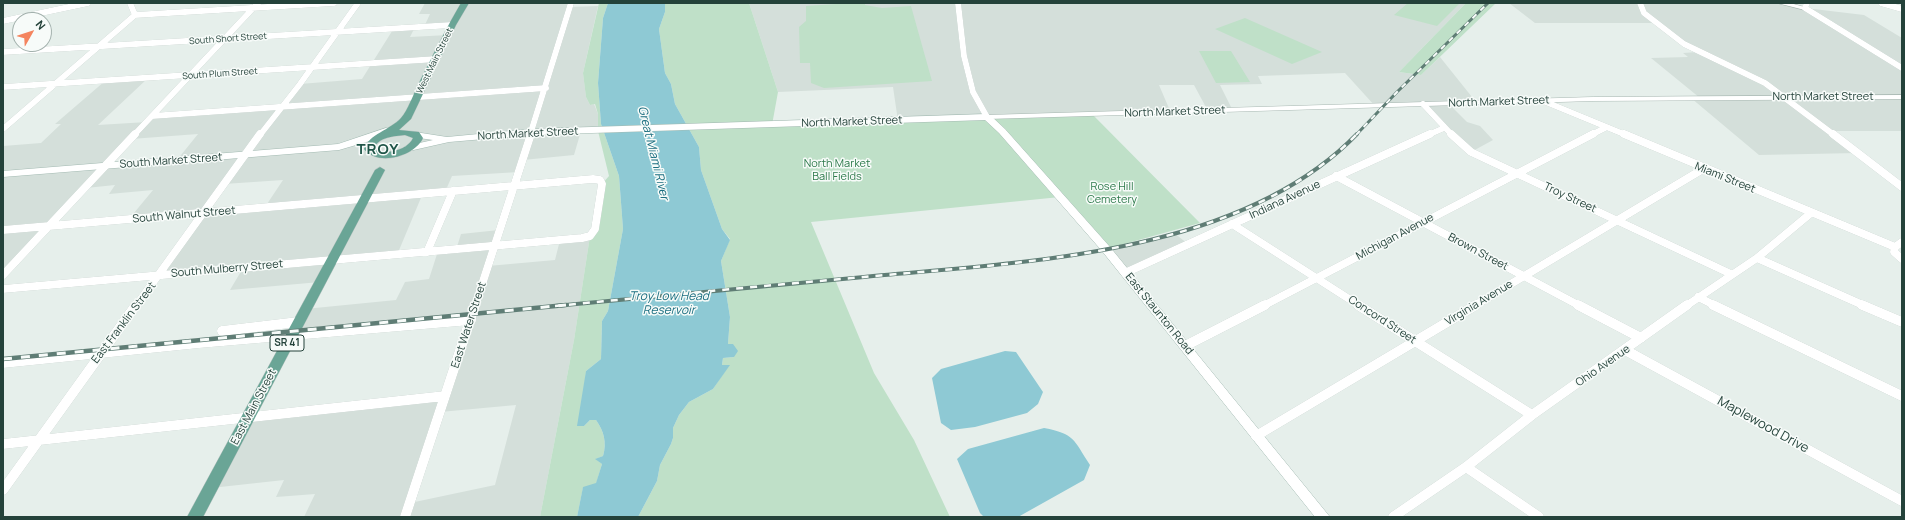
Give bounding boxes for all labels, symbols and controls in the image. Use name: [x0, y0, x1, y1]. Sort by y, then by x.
north arrow: [12, 12, 52, 52]
text: N: [33, 17, 49, 33]
street label: West Main Street: [414, 26, 456, 96]
street label: South Short Street: [189, 31, 267, 47]
street label: South Plum Street: [182, 66, 258, 82]
street label: North Market Street: [1772, 90, 1874, 104]
street label: North Market Street: [1448, 94, 1550, 110]
street label: North Market Street: [1124, 104, 1226, 120]
water label: Great Miami River: [634, 105, 672, 201]
street label: North Market Street: [801, 114, 903, 130]
street label: North Market Street: [477, 125, 579, 143]
district label: TROY: [357, 141, 399, 159]
street label: South Market Street: [119, 151, 223, 171]
park label: North Market Ball Fields: [804, 157, 870, 183]
street label: Miami Street: [1693, 160, 1757, 196]
street label: Indiana Avenue: [1247, 178, 1323, 222]
park label: Rose Hill Cemetery: [1087, 180, 1137, 206]
street label: Troy Street: [1542, 180, 1598, 216]
street label: South Walnut Street: [132, 204, 236, 226]
street label: Michigan Avenue: [1354, 211, 1436, 263]
street label: Brown Street: [1446, 231, 1510, 273]
street label: South Mulberry Street: [170, 258, 284, 280]
street label: East Staunton Road: [1122, 271, 1196, 357]
street label: Virginia Avenue: [1443, 278, 1515, 328]
street label: East Franklin Street: [89, 280, 159, 366]
street label: East Water Street: [449, 280, 489, 370]
water label: Troy Low Head Reservoir: [629, 290, 709, 318]
street label: Concord Street: [1346, 293, 1418, 347]
road number: SR 41: [270, 335, 304, 351]
street label: Ohio Avenue: [1573, 342, 1633, 390]
street label: East Main Street: [229, 367, 279, 447]
street label: Maplewood Drive: [1715, 393, 1811, 457]

